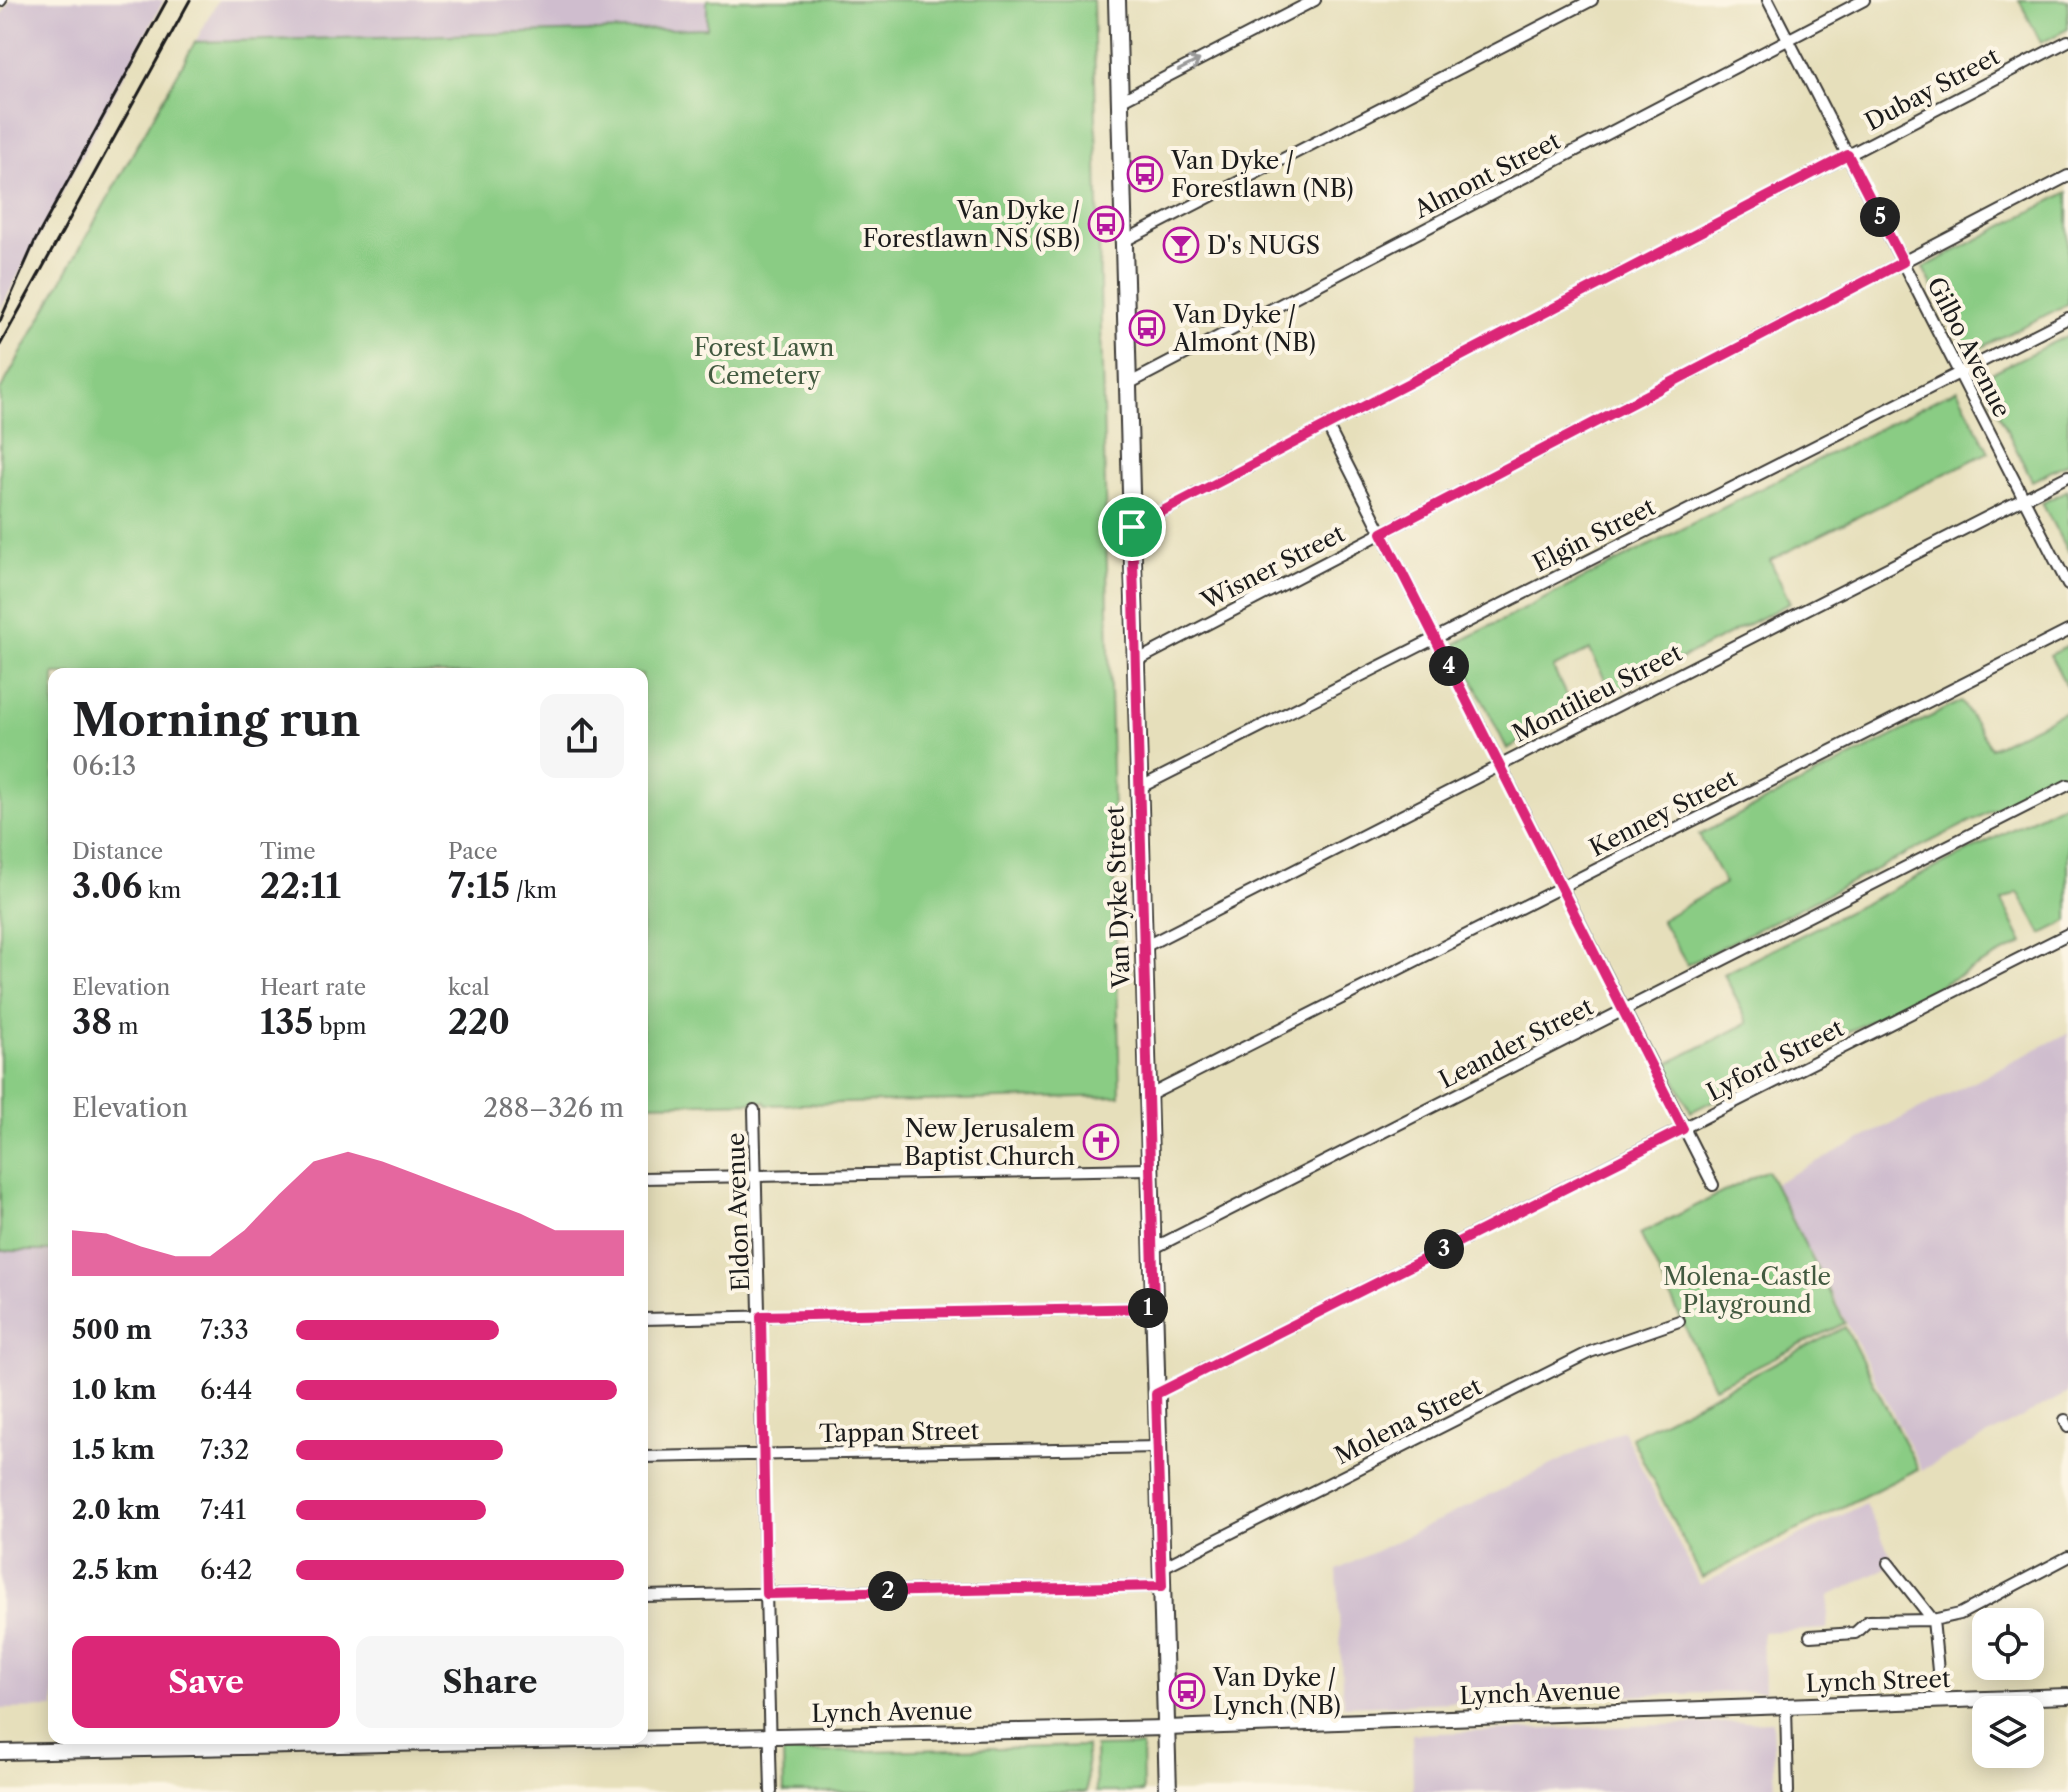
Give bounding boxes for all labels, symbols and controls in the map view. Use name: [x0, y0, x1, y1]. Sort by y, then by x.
street label: Dubay Street: [1860, 41, 2005, 136]
one-way arrow: [1177, 57, 1201, 73]
street label: Almont Street: [1408, 126, 1565, 225]
place label: Van Dyke / Forestlawn (NB): [1170, 146, 1354, 203]
bus stop icon: Van Dyke / Forestlawn (NB): [1126, 155, 1164, 193]
place label: Van Dyke / Forestlawn NS (SB): [863, 196, 1080, 253]
pin: 5: [1860, 197, 1900, 237]
text: 5: [1874, 203, 1886, 230]
bus stop icon: Van Dyke / Forestlawn NS (SB): [1087, 205, 1125, 243]
bar icon: D's NUGS: [1162, 226, 1200, 264]
place label: D's NUGS: [1207, 231, 1320, 260]
street label: Gilbo Avenue: [1921, 272, 2017, 422]
place label: Van Dyke / Almont (NB): [1172, 300, 1316, 357]
bus stop icon: Van Dyke / Almont (NB): [1128, 309, 1166, 347]
park label: Forest Lawn Cemetery: [694, 333, 834, 390]
street label: Elgin Street: [1528, 492, 1660, 578]
pin: [1098, 493, 1166, 561]
icon: arrive: [1110, 505, 1154, 549]
street label: Wisner Street: [1196, 518, 1350, 616]
street label: Montilieu Street: [1507, 638, 1687, 748]
pin: 4: [1429, 646, 1469, 686]
text: 4: [1442, 652, 1456, 679]
text: Morning run: [72, 693, 361, 747]
button: share: [540, 694, 624, 778]
text: 06:13: [72, 750, 136, 782]
street label: Kenney Street: [1584, 763, 1742, 863]
street label: Van Dyke Street: [1100, 805, 1136, 990]
text: Distance: [72, 838, 163, 865]
text: Time: [260, 838, 316, 865]
text: Pace: [448, 838, 498, 865]
text: 3.06: [72, 865, 142, 907]
text: 22:11: [260, 865, 341, 907]
text: 7:15: [448, 865, 510, 907]
text: km: [142, 877, 181, 904]
text: /km: [510, 877, 557, 904]
text: Elevation: [72, 974, 170, 1001]
text: Heart rate: [260, 974, 366, 1001]
text: kcal: [448, 974, 490, 1001]
street label: Leander Street: [1434, 991, 1598, 1094]
text: 38: [72, 1001, 112, 1043]
text: 135: [260, 1001, 313, 1043]
text: 220: [448, 1001, 510, 1043]
text: m: [112, 1013, 139, 1040]
text: bpm: [313, 1013, 366, 1040]
street label: Lyford Street: [1702, 1013, 1849, 1107]
text: Elevation: [72, 1092, 188, 1124]
text: 288–326 m: [483, 1092, 624, 1124]
place label: New Jerusalem Baptist Church: [904, 1114, 1075, 1171]
church icon: New Jerusalem Baptist Church: [1082, 1123, 1120, 1161]
street label: Eldon Avenue: [721, 1132, 755, 1292]
pin: 3: [1424, 1229, 1464, 1269]
text: 3: [1438, 1235, 1450, 1262]
park label: Molena-Castle Playground: [1663, 1262, 1831, 1319]
pin: 1: [1128, 1288, 1168, 1328]
text: 1: [1143, 1294, 1153, 1321]
text: 500 m: [72, 1314, 152, 1346]
text: 7:33: [200, 1314, 249, 1346]
street label: Molena Street: [1330, 1371, 1487, 1470]
text: 1.0 km: [72, 1374, 157, 1406]
text: 6:44: [200, 1374, 253, 1406]
street label: Tappan Street: [819, 1416, 980, 1448]
text: 1.5 km: [72, 1434, 155, 1466]
text: 7:32: [200, 1434, 249, 1466]
text: 2.0 km: [72, 1494, 160, 1526]
text: 7:41: [200, 1494, 246, 1526]
text: 2.5 km: [72, 1554, 158, 1586]
text: 6:42: [200, 1554, 253, 1586]
pin: 2: [868, 1571, 908, 1611]
text: 2: [882, 1577, 895, 1604]
map controls: [1972, 1608, 2044, 1768]
button: locate: [1972, 1608, 2044, 1680]
button: Save: [72, 1636, 340, 1728]
button: Share: [356, 1636, 624, 1728]
place label: Van Dyke / Lynch (NB): [1212, 1663, 1341, 1720]
street label: Lynch Street: [1805, 1664, 1951, 1698]
bus stop icon: Van Dyke / Lynch (NB): [1168, 1672, 1206, 1710]
street label: Lynch Avenue: [1459, 1676, 1621, 1710]
street label: Lynch Avenue: [811, 1696, 973, 1728]
button: layers: [1972, 1696, 2044, 1768]

